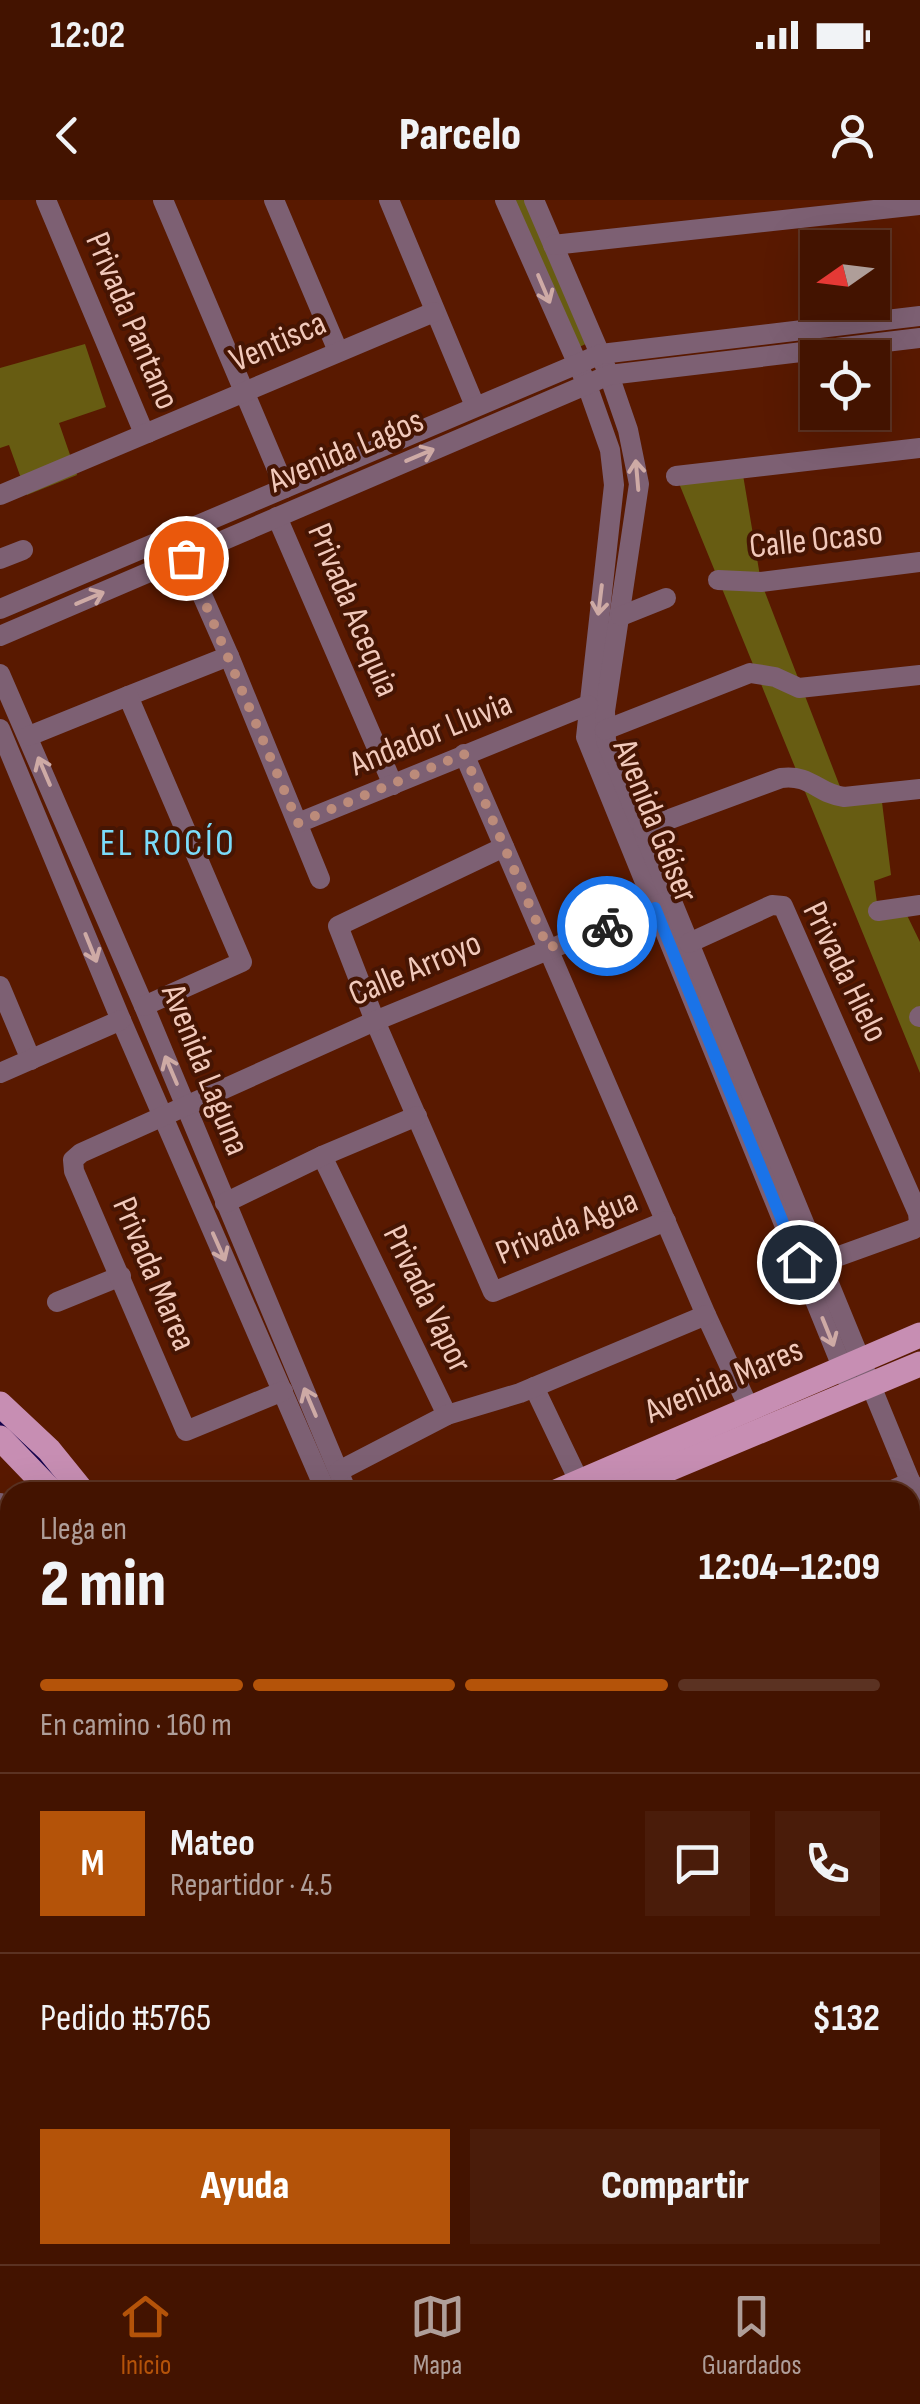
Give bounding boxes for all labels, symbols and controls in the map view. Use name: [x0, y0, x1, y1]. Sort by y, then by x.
text: 12:02: [50, 13, 125, 58]
icon: back: [40, 108, 95, 163]
text: Parcelo: [399, 108, 521, 163]
icon: person: [825, 108, 880, 163]
street label: Privada Pantano: [75, 226, 189, 416]
north arrow: [800, 230, 890, 320]
map controls: [800, 230, 890, 430]
one-way arrow: [536, 273, 554, 304]
street label: Ventisca: [223, 302, 333, 382]
button: locate: [800, 340, 890, 430]
street label: Avenida Lagos: [261, 399, 430, 503]
one-way arrow: [404, 445, 435, 463]
one-way arrow: [627, 459, 646, 492]
street label: Calle Ocaso: [747, 512, 885, 568]
pin: [144, 516, 229, 601]
street label: Privada Acequia: [297, 517, 409, 703]
icon: bag: [159, 531, 214, 586]
one-way arrow: [590, 584, 609, 616]
one-way arrow: [74, 588, 105, 606]
street label: Andador Lluvia: [343, 682, 518, 786]
street label: Avenida Géiser: [603, 732, 707, 909]
one-way arrow: [34, 756, 52, 787]
district label: EL ROCÍO: [100, 821, 236, 866]
courier: [557, 876, 657, 976]
street label: Privada Hielo: [793, 895, 897, 1049]
icon: bike: [580, 899, 635, 954]
street label: Calle Arroyo: [342, 922, 488, 1016]
one-way arrow: [84, 933, 102, 963]
street label: Avenida Laguna: [151, 977, 259, 1162]
one-way arrow: [160, 1056, 178, 1086]
street label: Privada Agua: [490, 1179, 644, 1275]
street label: Privada Marea: [102, 1191, 206, 1357]
street label: Privada Vapor: [373, 1218, 481, 1380]
pin: [757, 1220, 842, 1305]
one-way arrow: [211, 1231, 229, 1262]
icon: home: [772, 1235, 827, 1290]
one-way arrow: [821, 1316, 839, 1347]
street label: Avenida Mares: [638, 1329, 809, 1434]
one-way arrow: [300, 1388, 318, 1418]
text: Llega en: [40, 1510, 127, 1549]
text: 12:04–12:09: [699, 1545, 880, 1590]
text: 2 min: [40, 1547, 166, 1625]
text: En camino · 160 m: [40, 1706, 232, 1745]
button: chat: [645, 1811, 750, 1916]
button: phone: [775, 1811, 880, 1916]
text: Mateo: [170, 1821, 255, 1866]
text: M: [80, 1841, 105, 1886]
text: Repartidor · 4.5: [170, 1866, 333, 1905]
text: Pedido #5765: [40, 1996, 211, 2041]
text: $132: [812, 1996, 880, 2041]
button: Ayuda: [40, 2129, 450, 2244]
button: Compartir: [470, 2129, 880, 2244]
tab: Inicio: [118, 2289, 173, 2382]
tab: Mapa: [410, 2289, 465, 2382]
tab: Guardados: [702, 2289, 802, 2382]

